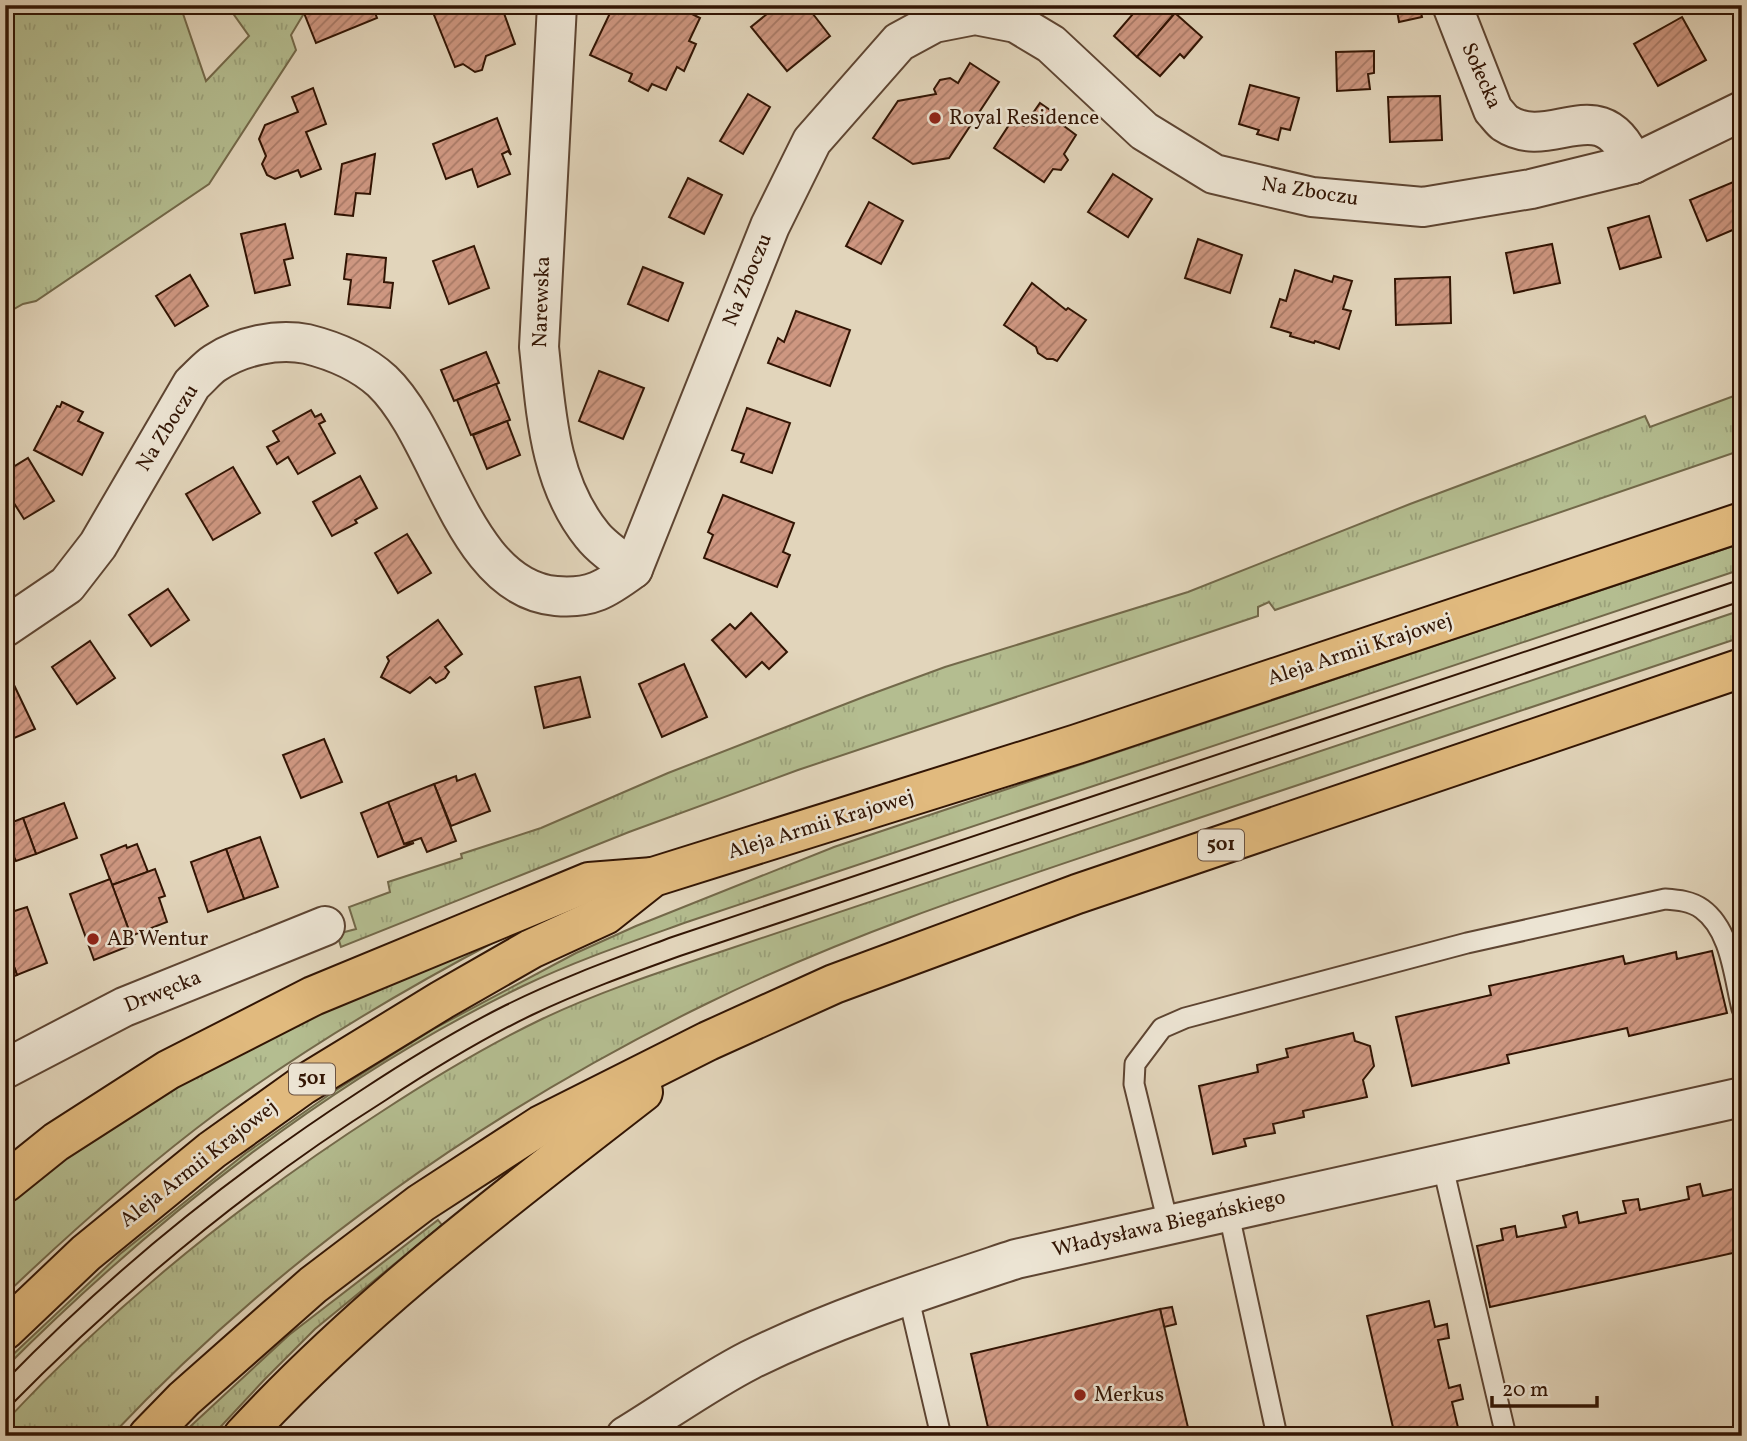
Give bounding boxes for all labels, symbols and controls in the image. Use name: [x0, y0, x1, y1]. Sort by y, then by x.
street label: Sołecka: [1454, 38, 1508, 114]
place label: Royal Residence: [949, 104, 1099, 133]
marker: Royal Residence: [927, 110, 943, 126]
street label: Na Zboczu: [1259, 170, 1361, 214]
street label: Na Zboczu: [716, 229, 780, 331]
street label: Narewska: [526, 256, 558, 348]
street label: Na Zboczu: [130, 379, 206, 477]
street label: Aleja Armii Krajowej: [1264, 606, 1456, 694]
street label: Aleja Armii Krajowej: [724, 783, 918, 867]
road number: 501: [1198, 830, 1244, 860]
place label: AB Wentur: [107, 925, 209, 954]
marker: AB Wentur: [85, 931, 101, 947]
street label: Drwęcka: [120, 963, 206, 1021]
road number: 501: [289, 1064, 335, 1094]
street label: Aleja Armii Krajowej: [114, 1093, 284, 1235]
street label: Władysława Biegańskiego: [1050, 1183, 1288, 1265]
scale bar: [1492, 1364, 1596, 1408]
text: 20 m: [1502, 1376, 1548, 1405]
place label: Merkus: [1094, 1381, 1164, 1410]
marker: Merkus: [1072, 1387, 1088, 1403]

